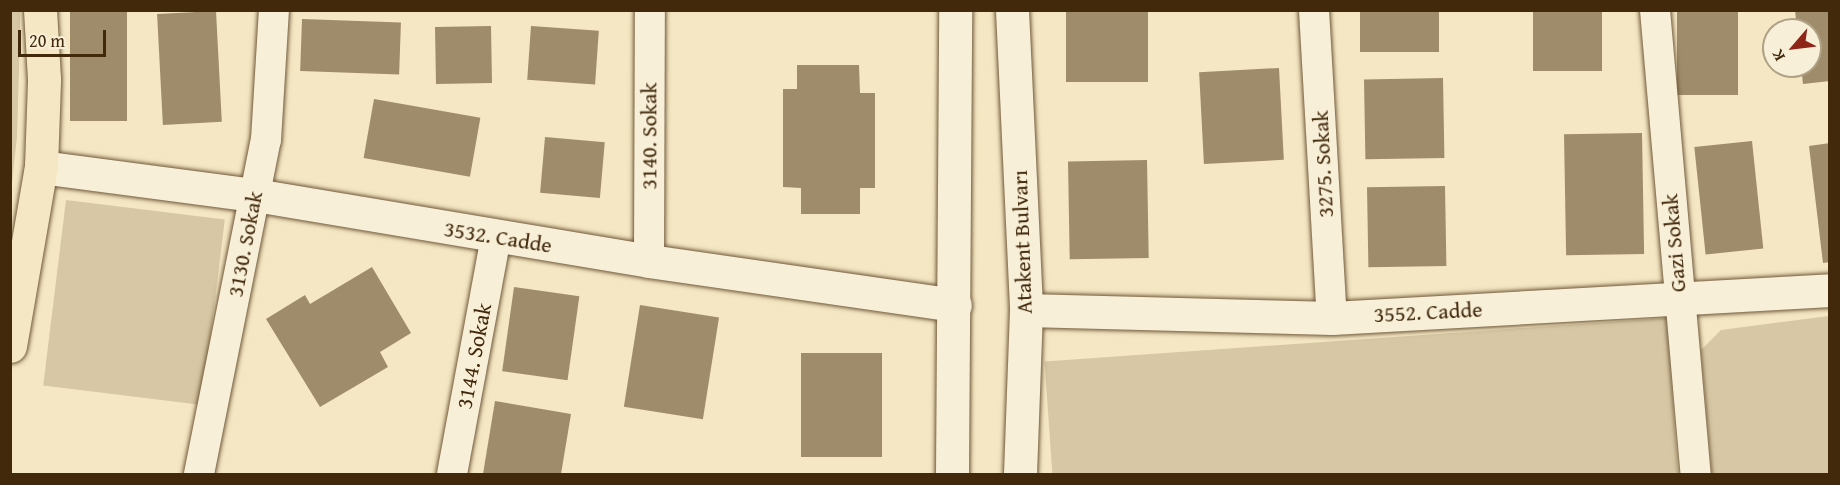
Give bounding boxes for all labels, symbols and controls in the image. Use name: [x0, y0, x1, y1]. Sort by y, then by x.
scale bar: [21, 18, 110, 56]
north arrow: [1762, 18, 1822, 78]
text: 20 m: [29, 27, 65, 54]
text: K: [1765, 45, 1791, 66]
street label: 3140. Sokak: [636, 82, 662, 190]
street label: 3275. Sokak: [1307, 110, 1339, 218]
street label: Atakent Bulvarı: [1006, 169, 1038, 315]
street label: 3130. Sokak: [222, 189, 268, 299]
street label: Gazi Sokak: [1657, 193, 1691, 293]
street label: 3532. Cadde: [442, 215, 554, 259]
street label: 3552. Cadde: [1373, 296, 1483, 328]
street label: 3144. Sokak: [451, 301, 497, 411]

